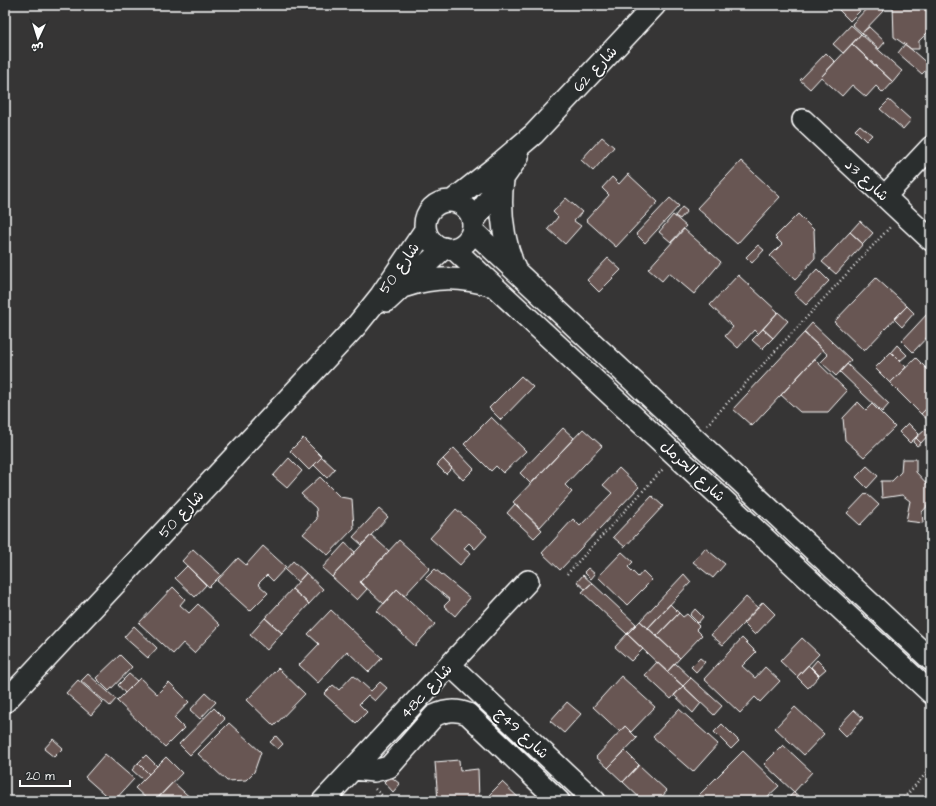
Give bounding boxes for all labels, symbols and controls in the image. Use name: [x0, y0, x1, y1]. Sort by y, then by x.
north arrow: [18, 18, 58, 58]
text: ش: [31, 40, 44, 55]
street label: شارع 62: [568, 42, 622, 97]
street label: شارع 3د: [840, 154, 893, 206]
street label: شارع 50: [374, 238, 425, 298]
street label: شارع الحرمل: [656, 436, 730, 507]
street label: شارع 50: [154, 486, 209, 543]
street label: 48c شارع: [396, 659, 457, 723]
street label: شارع 49ج: [490, 703, 553, 764]
scale bar: [20, 762, 70, 788]
text: 20 m: [26, 768, 55, 785]

